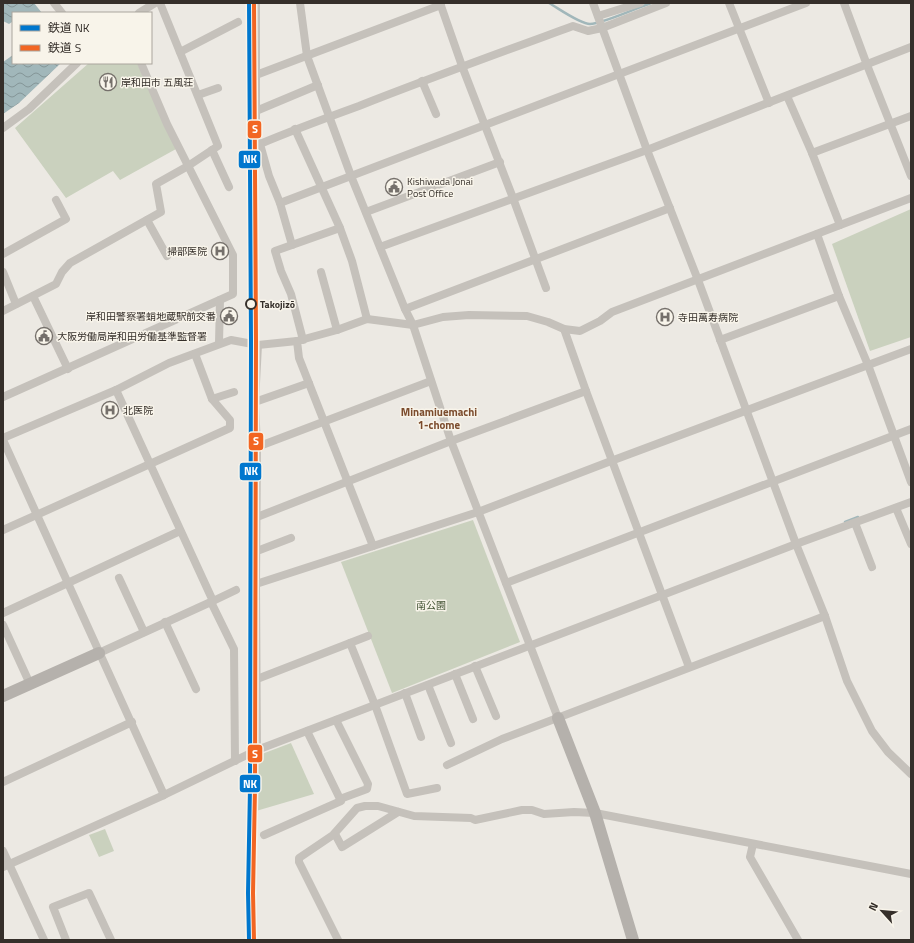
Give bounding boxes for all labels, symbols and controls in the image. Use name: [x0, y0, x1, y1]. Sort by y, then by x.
legend: [12, 12, 152, 64]
text: 鉄道 NK: [48, 18, 90, 37]
text: 鉄道 S: [48, 38, 81, 57]
restaurant icon: 岸和田市 五風荘: [98, 72, 118, 92]
place label: 岸和田市 五風荘: [121, 75, 193, 90]
line badge: S: [247, 120, 262, 139]
text: S: [252, 121, 258, 137]
line badge: NK: [238, 150, 261, 169]
text: NK: [243, 151, 258, 167]
place label: Kishiwada Jonai Post Office: [407, 174, 473, 201]
public building icon: Kishiwada Jonai Post Office: [384, 177, 404, 197]
hospital icon: 掃部医院: [210, 241, 230, 261]
place label: 掃部医院: [167, 244, 207, 259]
place label: Takojizō: [260, 297, 295, 312]
marker: Takojizō: [245, 298, 257, 310]
public building icon: 岸和田警察署蛸地蔵駅前交番: [219, 306, 239, 326]
hospital icon: 寺田萬寿病院: [655, 307, 675, 327]
place label: 岸和田警察署蛸地蔵駅前交番: [86, 309, 216, 324]
place label: 寺田萬寿病院: [678, 310, 738, 325]
public building icon: 大阪労働局岸和田労働基準監督署: [34, 326, 54, 346]
place label: 大阪労働局岸和田労働基準監督署: [57, 329, 207, 344]
hospital icon: 北医院: [100, 400, 120, 420]
place label: 北医院: [123, 403, 153, 418]
district label: Minamiuemachi 1-chome: [401, 404, 477, 433]
line badge: S: [248, 432, 264, 451]
text: S: [253, 433, 259, 449]
line badge: NK: [239, 462, 262, 481]
text: NK: [244, 463, 259, 479]
park label: 南公園: [416, 598, 446, 613]
line badge: S: [247, 744, 263, 763]
text: S: [252, 746, 258, 762]
line badge: NK: [239, 774, 261, 793]
text: NK: [243, 776, 258, 792]
north arrow: [862, 891, 902, 931]
text: N: [864, 899, 882, 913]

